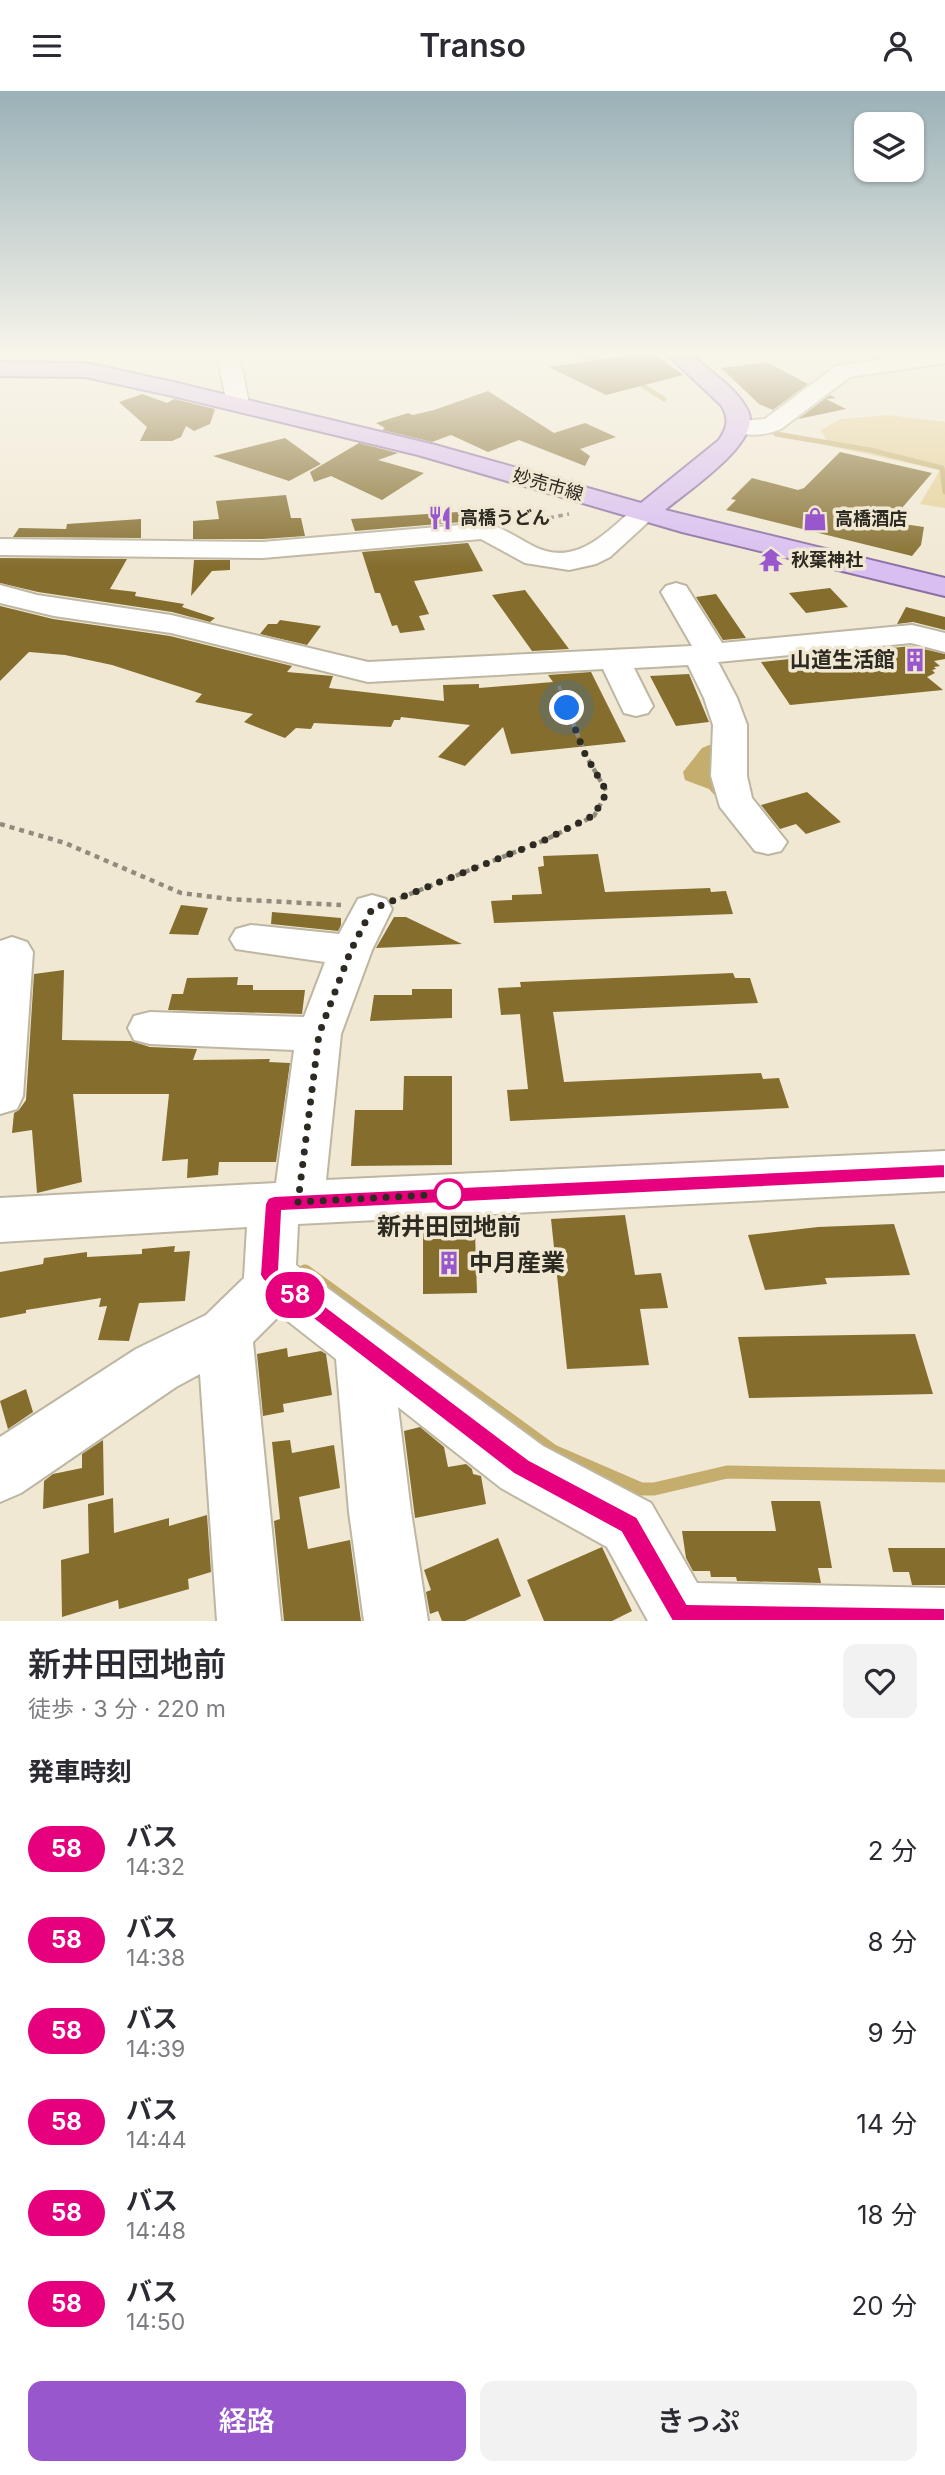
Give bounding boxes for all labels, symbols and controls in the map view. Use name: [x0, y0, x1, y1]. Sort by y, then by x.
text: Transo: [419, 26, 526, 65]
icon: menu: [28, 27, 66, 65]
icon: person: [879, 27, 917, 65]
map controls: [854, 112, 924, 182]
button: layers: [854, 112, 924, 182]
street label: 妙売市線: [511, 465, 586, 505]
restaurant icon: 高橋うどん: [426, 504, 454, 532]
shop icon: 高橋酒店: [801, 505, 829, 533]
place label: 高橋うどん: [460, 507, 550, 528]
place label: 高橋酒店: [835, 508, 907, 529]
temple icon: 秋葉神社: [757, 546, 785, 574]
place label: 秋葉神社: [791, 549, 863, 570]
building icon: 山道生活館: [901, 646, 929, 674]
place label: 山道生活館: [790, 647, 895, 672]
your location: [549, 690, 584, 725]
marker: 新井田団地前: [434, 1179, 464, 1209]
place label: 新井田団地前: [377, 1212, 521, 1241]
place label: 中月産業: [469, 1248, 565, 1277]
building icon: 中月産業: [435, 1249, 463, 1277]
line badge: 58: [264, 1272, 326, 1318]
text: 58: [280, 1280, 310, 1309]
text: 新井田団地前: [28, 1644, 226, 1684]
button: heart: [843, 1644, 917, 1718]
text: 徒歩 · 3 分 · 220 m: [28, 1695, 226, 1723]
text: 発車時刻: [28, 1756, 132, 1787]
text: バス: [126, 1821, 178, 1852]
text: 58: [51, 1834, 82, 1863]
text: 2 分: [868, 1835, 917, 1866]
text: 14:32: [126, 1853, 185, 1881]
text: バス: [126, 1912, 178, 1943]
text: 58: [51, 1925, 82, 1954]
text: 8 分: [868, 1926, 917, 1957]
text: 14:38: [126, 1944, 185, 1972]
text: バス: [126, 2003, 178, 2034]
text: 58: [51, 2016, 82, 2045]
text: 9 分: [868, 2017, 917, 2048]
text: 14:39: [126, 2035, 185, 2063]
text: バス: [126, 2094, 178, 2125]
text: 58: [51, 2107, 82, 2136]
text: 14 分: [856, 2108, 917, 2139]
text: 14:44: [126, 2126, 187, 2154]
text: バス: [126, 2185, 178, 2216]
text: 58: [51, 2198, 82, 2227]
text: 18 分: [857, 2199, 917, 2230]
text: 14:48: [126, 2217, 186, 2245]
text: バス: [126, 2276, 178, 2307]
text: 58: [51, 2289, 82, 2318]
text: 20 分: [851, 2290, 917, 2321]
text: 14:50: [126, 2308, 185, 2336]
button: 経路: [28, 2381, 466, 2461]
button: きっぷ: [480, 2381, 917, 2461]

